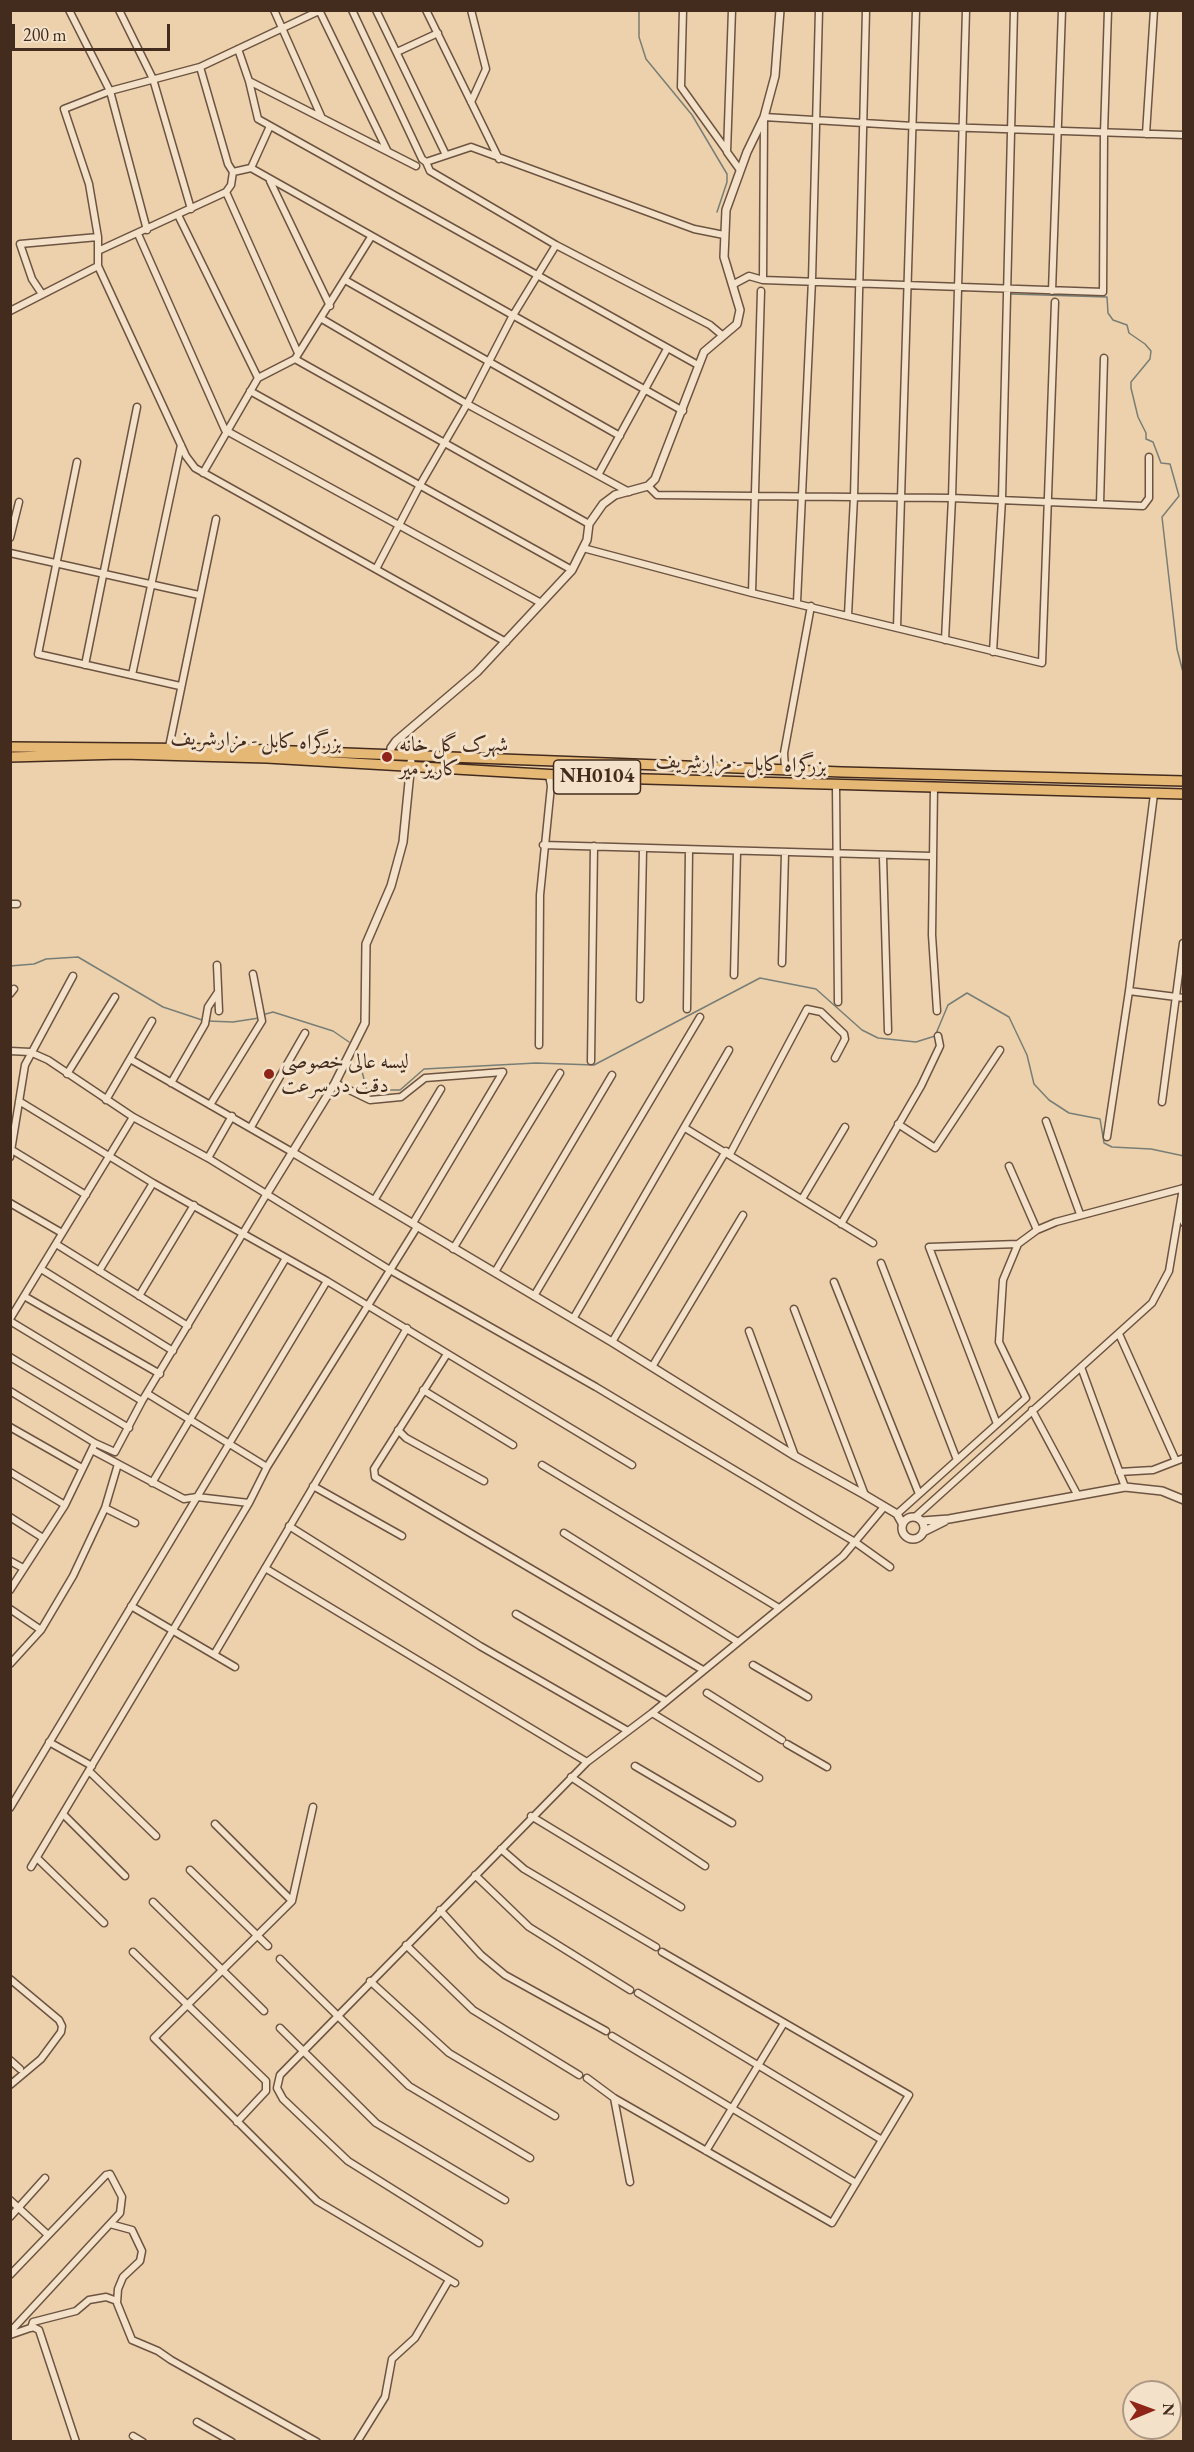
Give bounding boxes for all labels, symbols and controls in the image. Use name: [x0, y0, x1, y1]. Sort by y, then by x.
scale bar: [15, 12, 172, 50]
text: 200 m: [23, 23, 67, 46]
street label: بزرگراه کابل - مزارشریف: [170, 725, 342, 757]
place label: شهرک گل خانه کاریز میر: [399, 732, 508, 782]
street label: بزرگراه کابل - مزارشریف: [655, 748, 827, 780]
marker: شهرک گل خانه کاریز میر: [380, 750, 394, 764]
road number: NH0104: [554, 760, 640, 794]
place label: لیسه عالی خصوصی دقت در سرعت: [281, 1049, 409, 1099]
marker: لیسه عالی خصوصی دقت در سرعت: [262, 1067, 276, 1081]
north arrow: [1122, 2380, 1182, 2440]
text: N: [1158, 2403, 1179, 2416]

